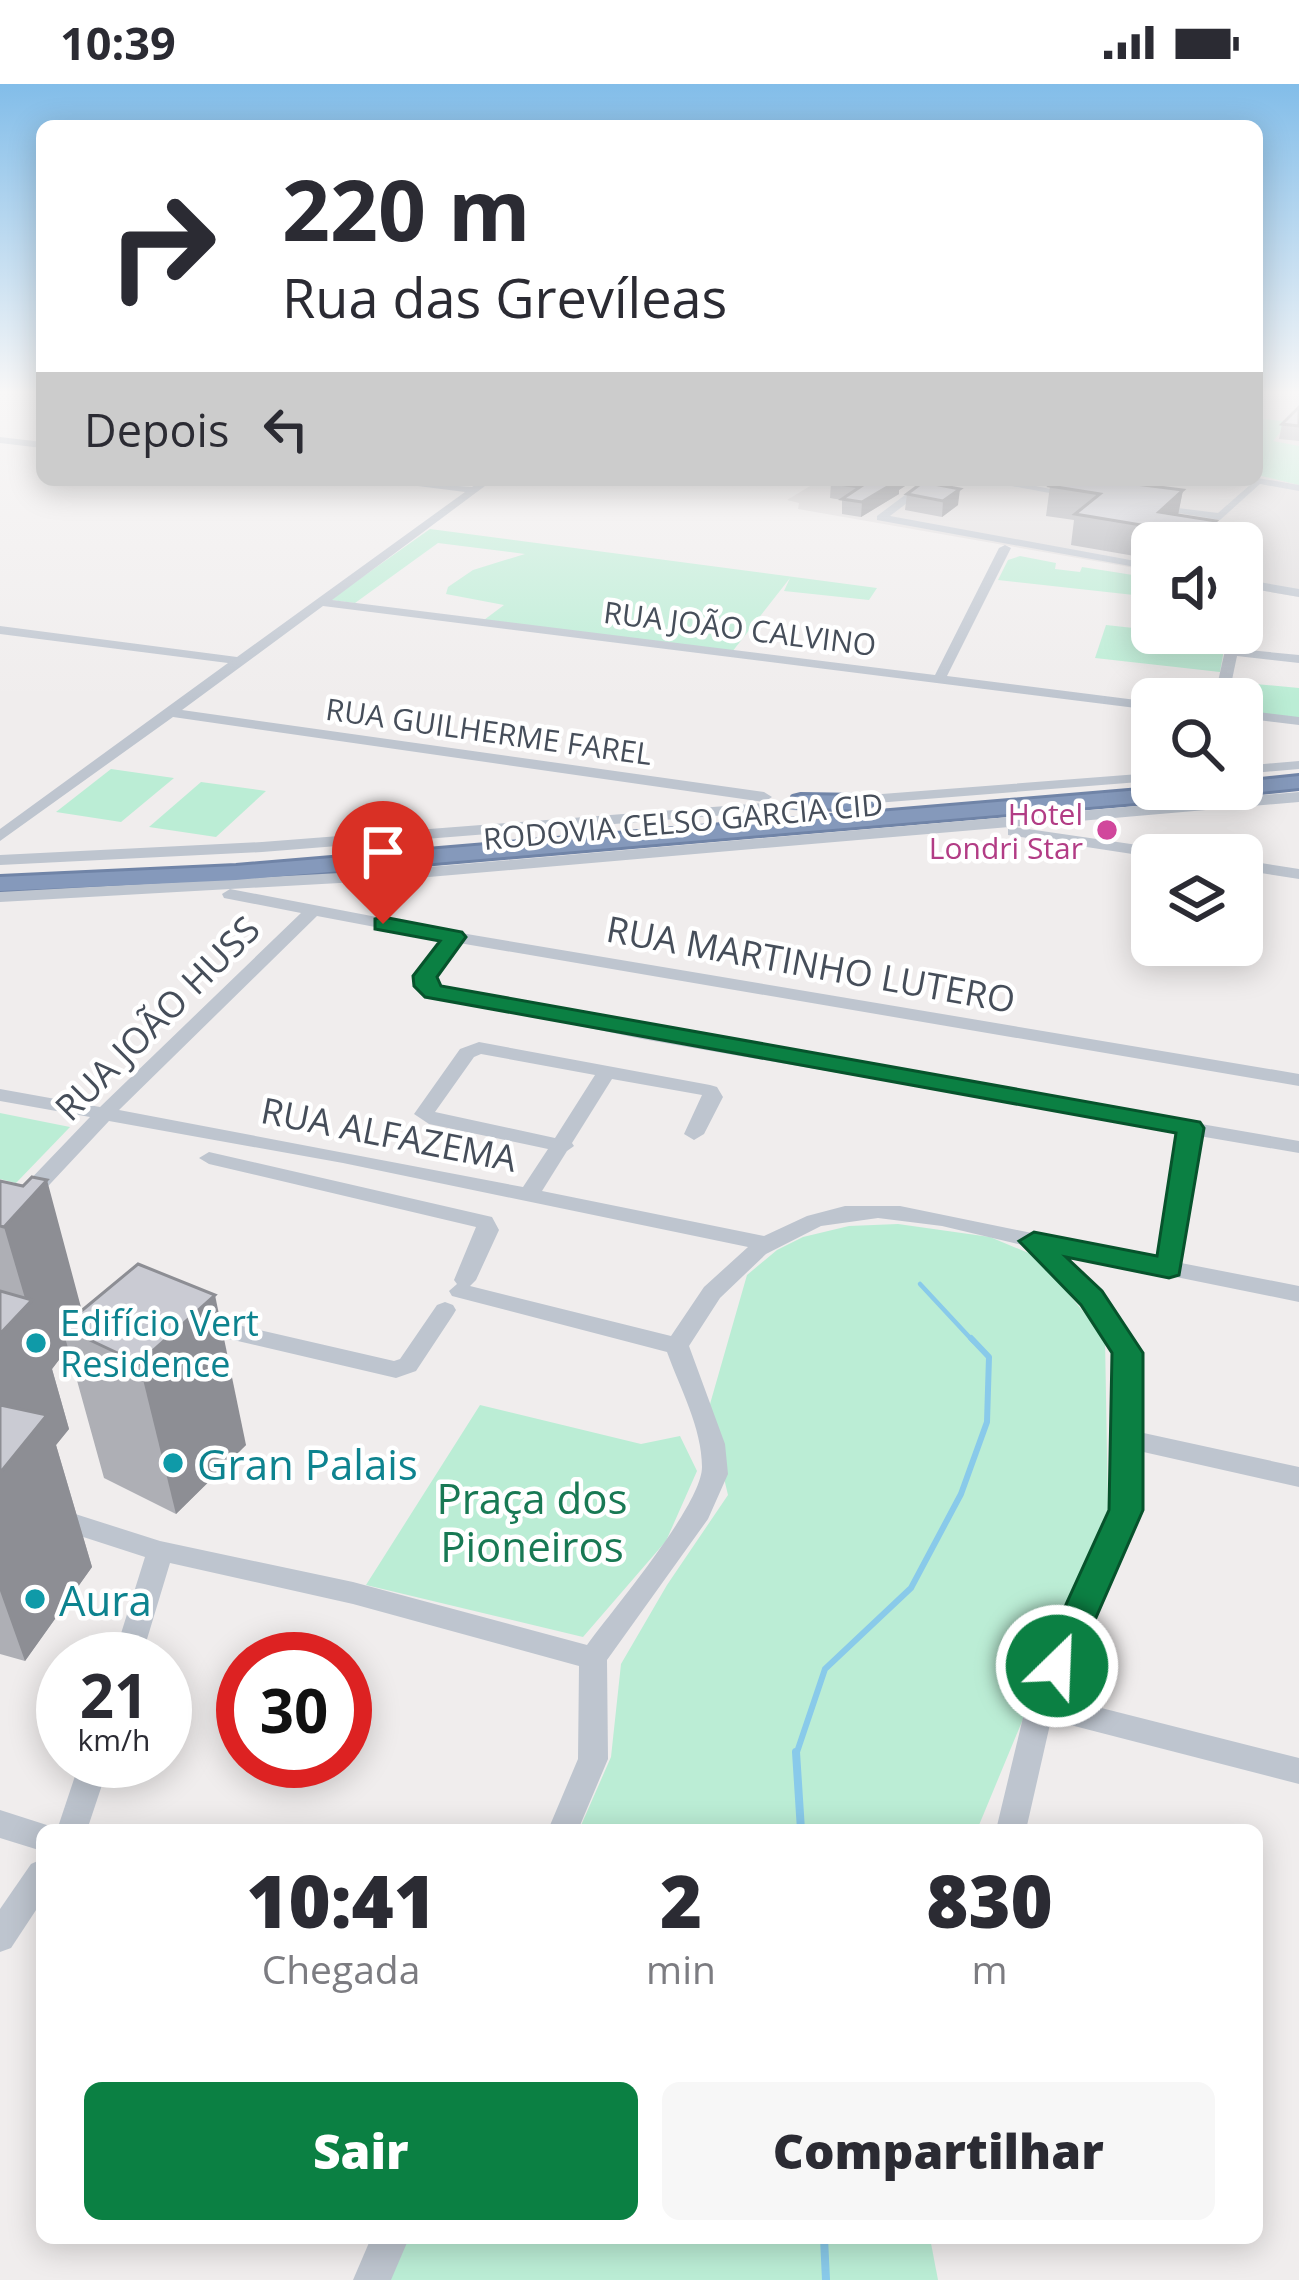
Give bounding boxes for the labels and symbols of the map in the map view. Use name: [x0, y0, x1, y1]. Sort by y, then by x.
street label: RUA JOÃO CALVINO: [601, 591, 879, 665]
street label: RUA GUILHERME FAREL: [323, 688, 655, 774]
street label: RODOVIA CELSO GARCIA CID: [481, 783, 885, 859]
place label: Hotel Londri Star: [929, 793, 1083, 868]
pin: [332, 801, 434, 924]
marker: Hotel Londri Star: [1094, 817, 1120, 843]
street label: RUA MARTINHO LUTERO: [603, 904, 1019, 1024]
street label: RUA JOÃO HUSS: [44, 905, 270, 1131]
street label: RUA ALFAZEMA: [257, 1085, 521, 1183]
place label: Edifício Vert Residence: [60, 1298, 259, 1388]
marker: Edifício Vert Residence: [23, 1330, 49, 1356]
place label: Gran Palais: [197, 1435, 418, 1492]
marker: Gran Palais: [160, 1450, 186, 1476]
park label: Praça dos Pioneiros: [436, 1469, 628, 1574]
place label: Aura: [59, 1571, 152, 1628]
marker: Aura: [22, 1586, 48, 1612]
position arrow: [994, 1603, 1120, 1729]
speed limit sign: 30: [216, 1632, 372, 1788]

